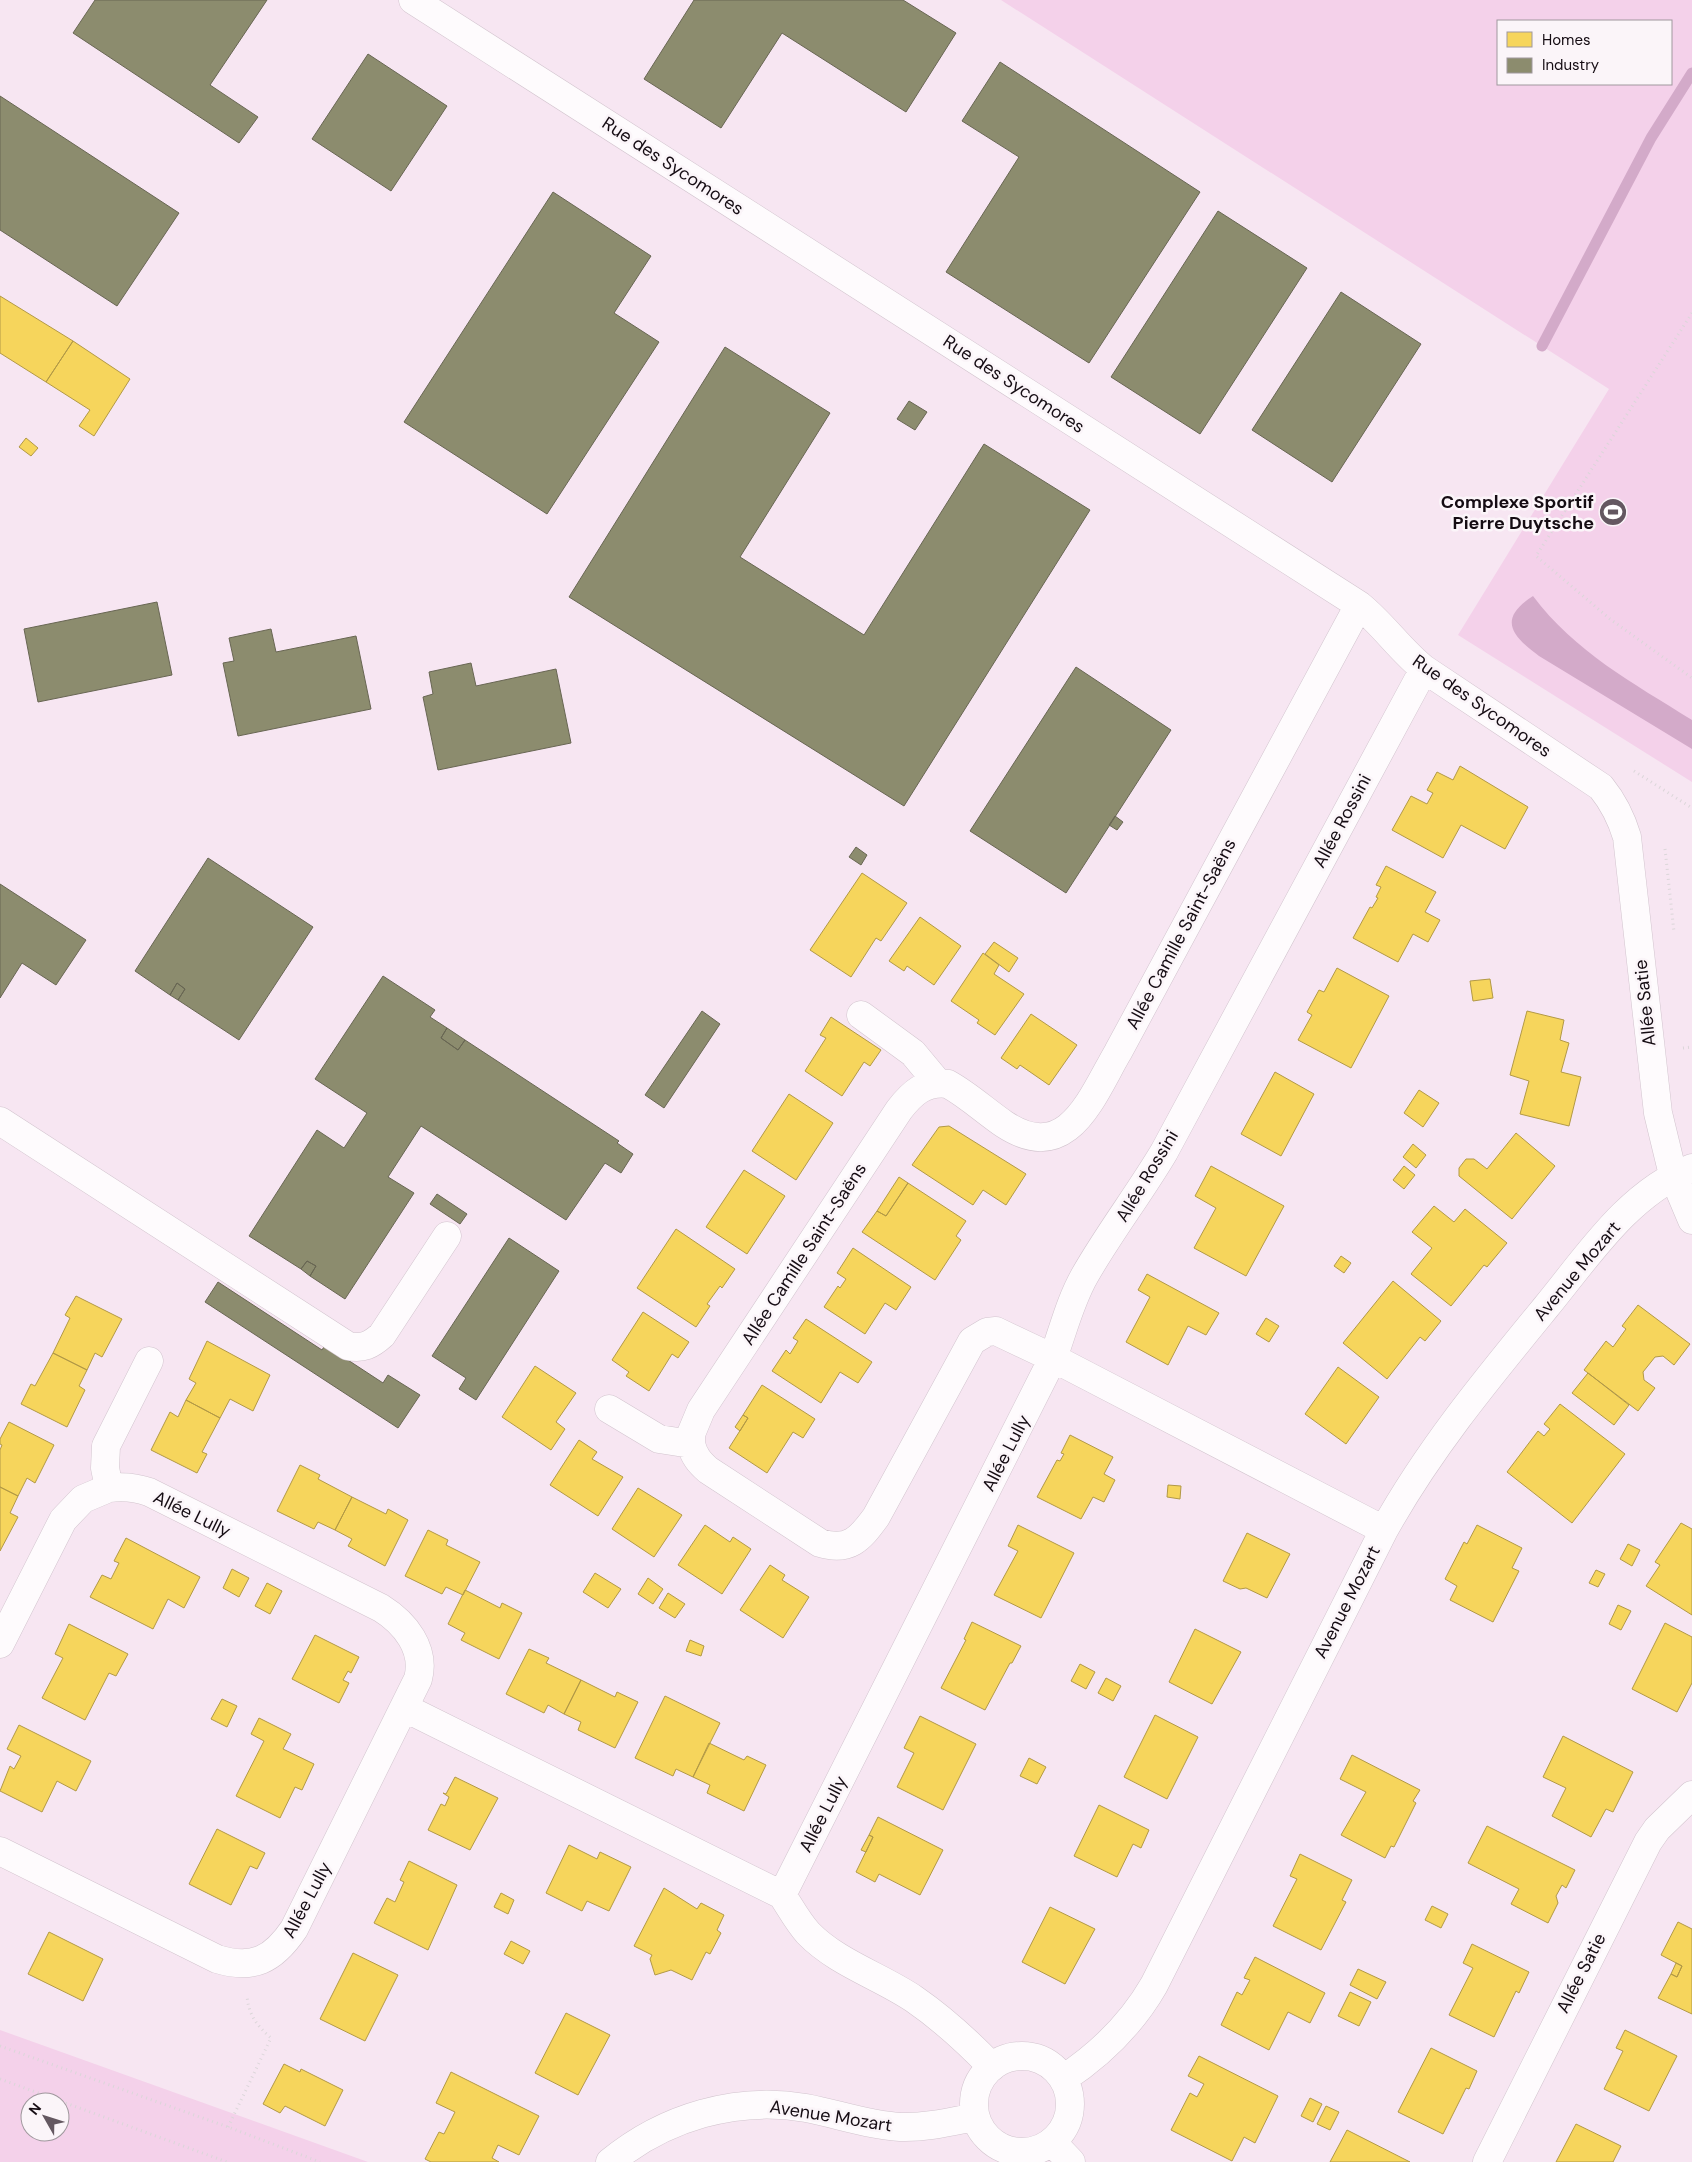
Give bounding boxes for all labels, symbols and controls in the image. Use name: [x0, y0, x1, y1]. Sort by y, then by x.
legend: [1497, 20, 1672, 85]
text: Homes: [1542, 30, 1591, 50]
text: Industry: [1542, 55, 1600, 75]
street label: Rue des Sycomores: [598, 111, 748, 221]
street label: Rue des Sycomores: [939, 329, 1089, 439]
place label: Complexe Sportif Pierre Duytsche: [1441, 490, 1594, 535]
sports icon: Complexe Sportif Pierre Duytsche: [1598, 497, 1628, 527]
street label: Rue des Sycomores: [1408, 649, 1556, 763]
street label: Allée Rossini: [1307, 770, 1377, 872]
street label: Allée Camille Saint-Saëns: [1120, 834, 1242, 1034]
street label: Allée Satie: [1629, 959, 1661, 1047]
street label: Allée Rossini: [1110, 1126, 1184, 1226]
street label: Allée Camille Saint-Saëns: [736, 1158, 872, 1350]
street label: Avenue Mozart: [1528, 1216, 1626, 1326]
street label: Allée Lully: [976, 1411, 1036, 1495]
street label: Allée Lully: [149, 1485, 235, 1543]
street label: Avenue Mozart: [1308, 1542, 1386, 1662]
street label: Allée Lully: [793, 1772, 853, 1856]
street label: Allée Lully: [277, 1858, 337, 1942]
street label: Allée Satie: [1551, 1929, 1611, 2017]
north arrow: [20, 2092, 70, 2142]
street label: Avenue Mozart: [768, 2094, 894, 2138]
text: N: [25, 2099, 45, 2118]

